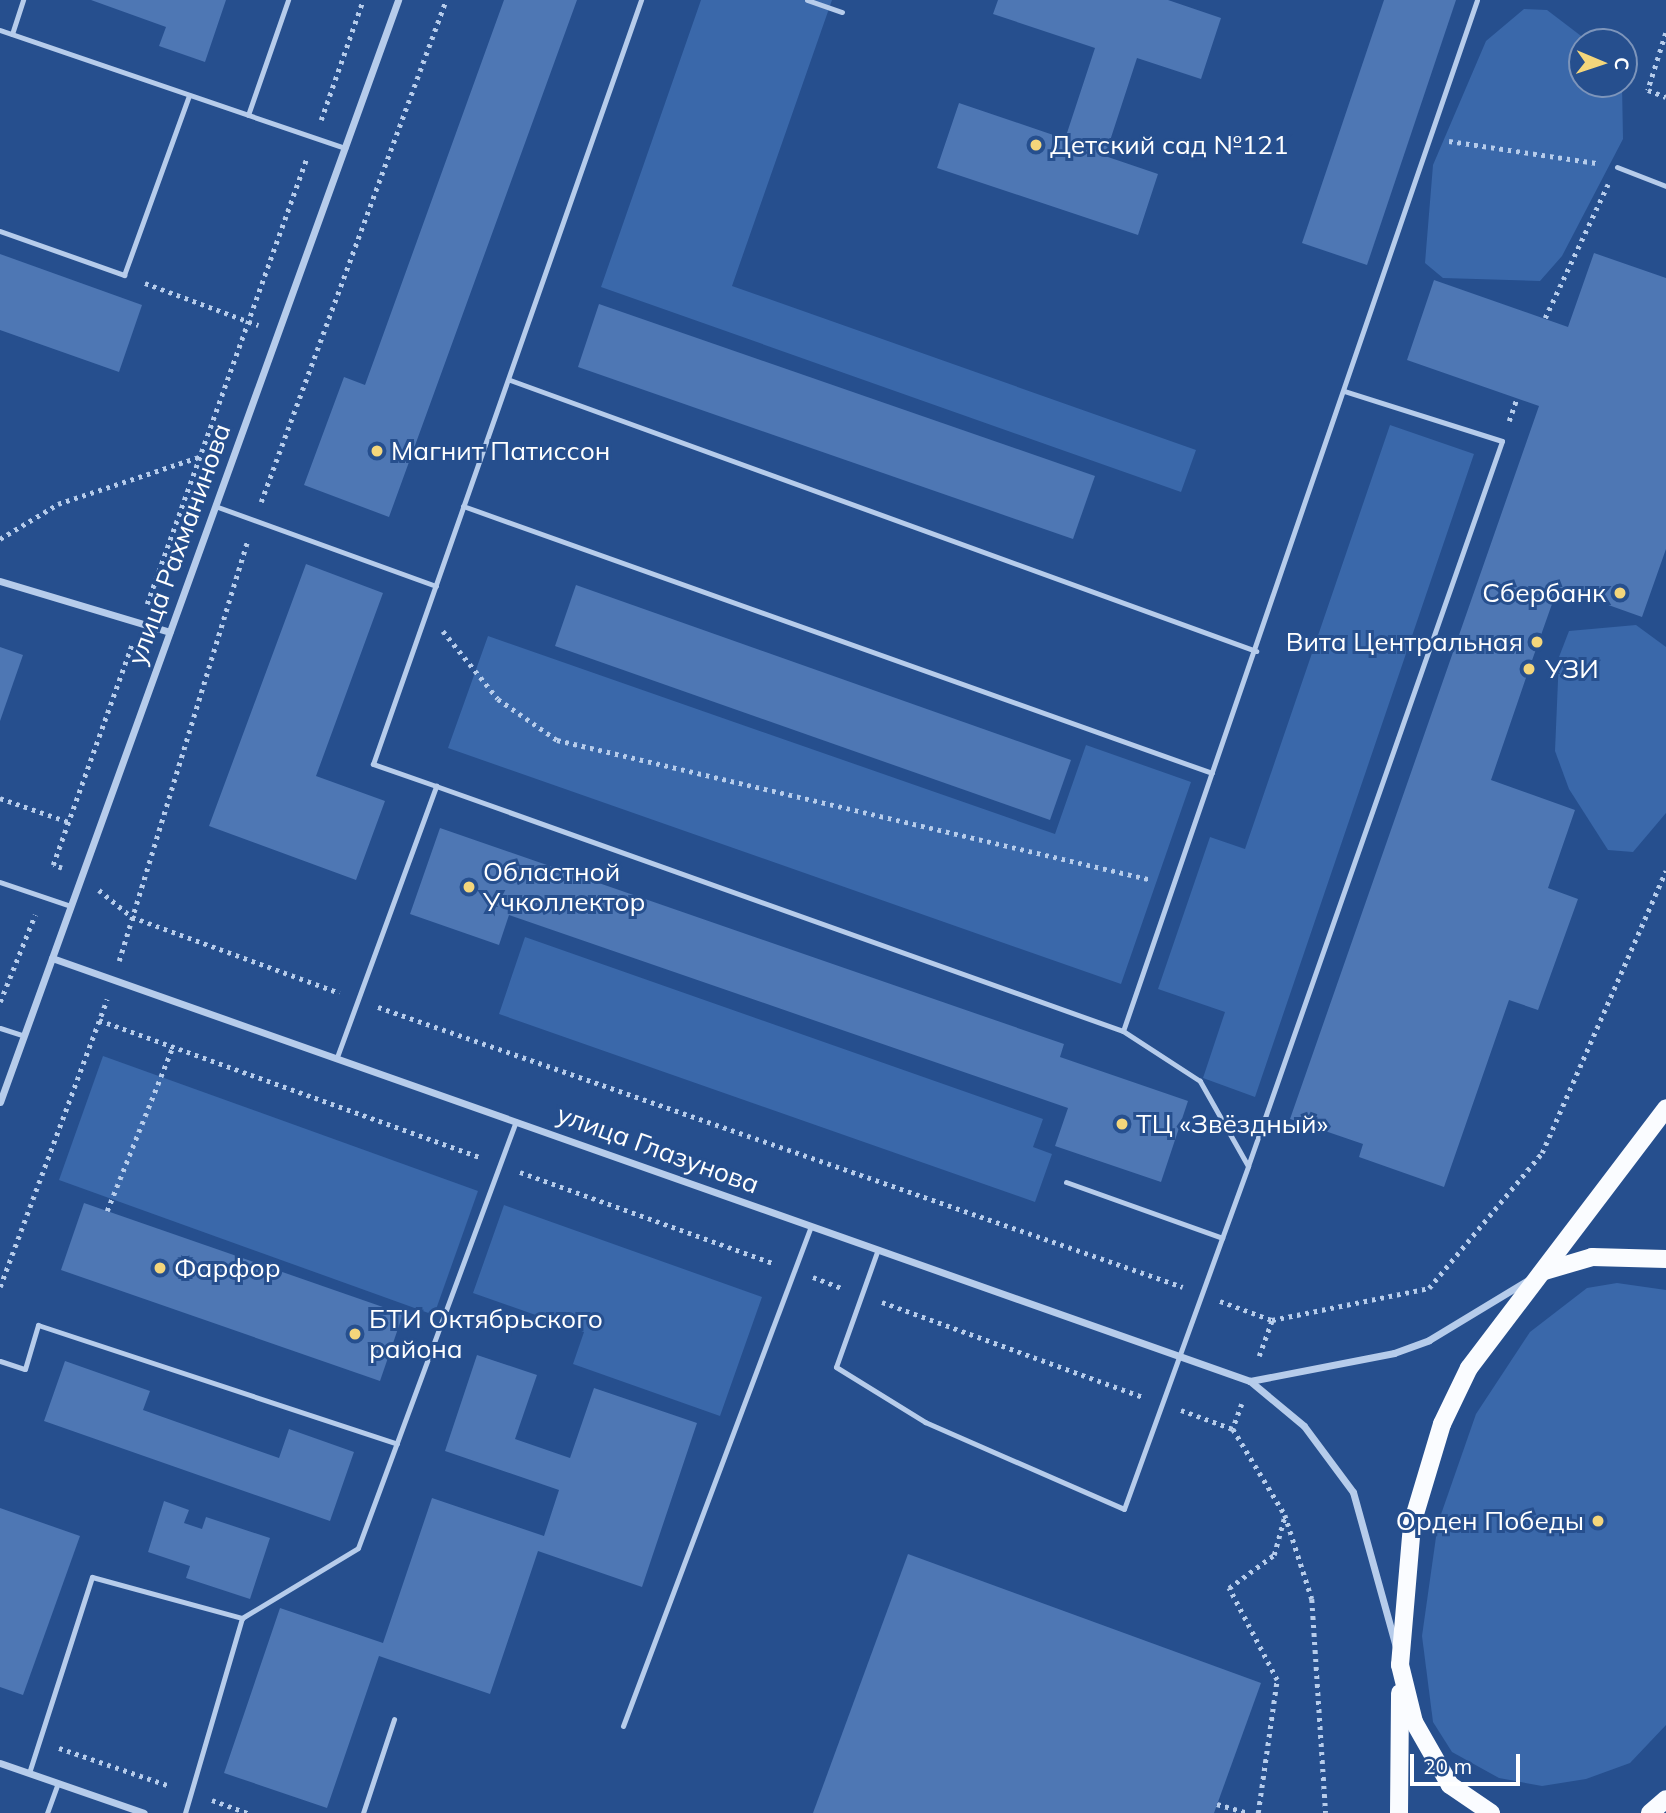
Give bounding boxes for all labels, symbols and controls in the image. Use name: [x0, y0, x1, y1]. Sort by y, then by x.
north arrow: [1568, 28, 1638, 98]
text: С: [1610, 57, 1634, 71]
place label: Детский сад №121: [1050, 129, 1289, 161]
marker: Детский сад №121: [1028, 137, 1044, 153]
street label: улица Рахманинова: [121, 419, 237, 669]
place label: Магнит Патиссон: [391, 435, 610, 467]
marker: Магнит Патиссон: [369, 443, 385, 459]
place label: Сбербанк: [1482, 577, 1606, 609]
marker: Сбербанк: [1612, 585, 1628, 601]
place label: Вита Центральная: [1286, 626, 1523, 658]
marker: Вита Центральная: [1529, 634, 1545, 650]
place label: УЗИ: [1545, 653, 1599, 685]
marker: УЗИ: [1519, 659, 1539, 679]
place label: Областной Учколлектор: [483, 856, 645, 917]
marker: Областной Учколлектор: [461, 879, 477, 895]
street label: улица Глазунова: [553, 1098, 763, 1200]
place label: ТЦ «Звёздный»: [1136, 1108, 1328, 1140]
marker: ТЦ «Звёздный»: [1114, 1116, 1130, 1132]
place label: Фарфор: [174, 1252, 280, 1284]
marker: Фарфор: [152, 1260, 168, 1276]
place label: БТИ Октябрьского района: [369, 1303, 603, 1364]
marker: БТИ Октябрьского района: [347, 1326, 363, 1342]
place label: Орден Победы: [1396, 1505, 1584, 1537]
marker: Орден Победы: [1590, 1513, 1606, 1529]
scale bar: [1414, 1740, 1524, 1784]
text: 20 m: [1423, 1753, 1472, 1779]

